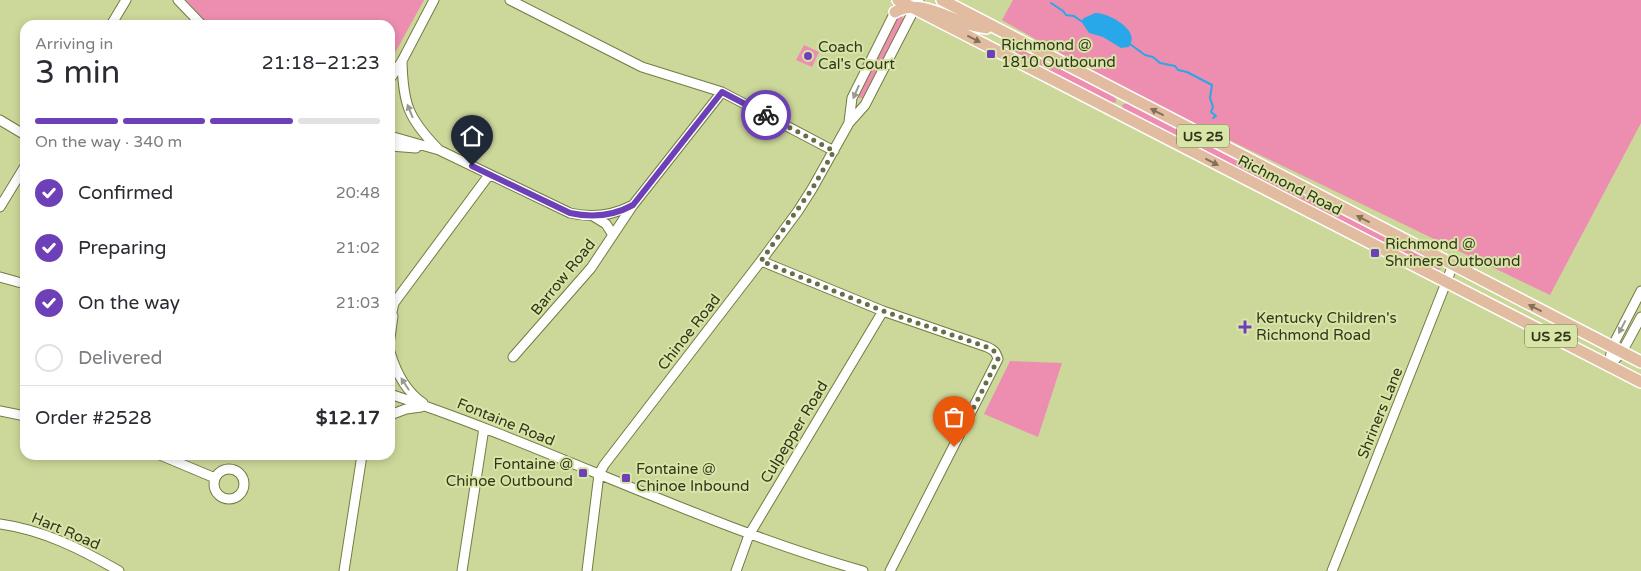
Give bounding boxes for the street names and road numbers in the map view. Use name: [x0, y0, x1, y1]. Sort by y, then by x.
road number: US 25: [1177, 124, 1229, 148]
street label: Richmond Road: [1235, 151, 1345, 219]
street label: Barrow Road: [527, 235, 599, 319]
street label: Chinoe Road: [654, 290, 724, 374]
road number: US 25: [1525, 324, 1577, 348]
street label: Shriners Lane: [1354, 365, 1406, 461]
street label: Culpepper Road: [756, 378, 832, 486]
street label: Fontaine Road: [455, 394, 557, 450]
street label: Hart Road: [29, 508, 103, 554]

